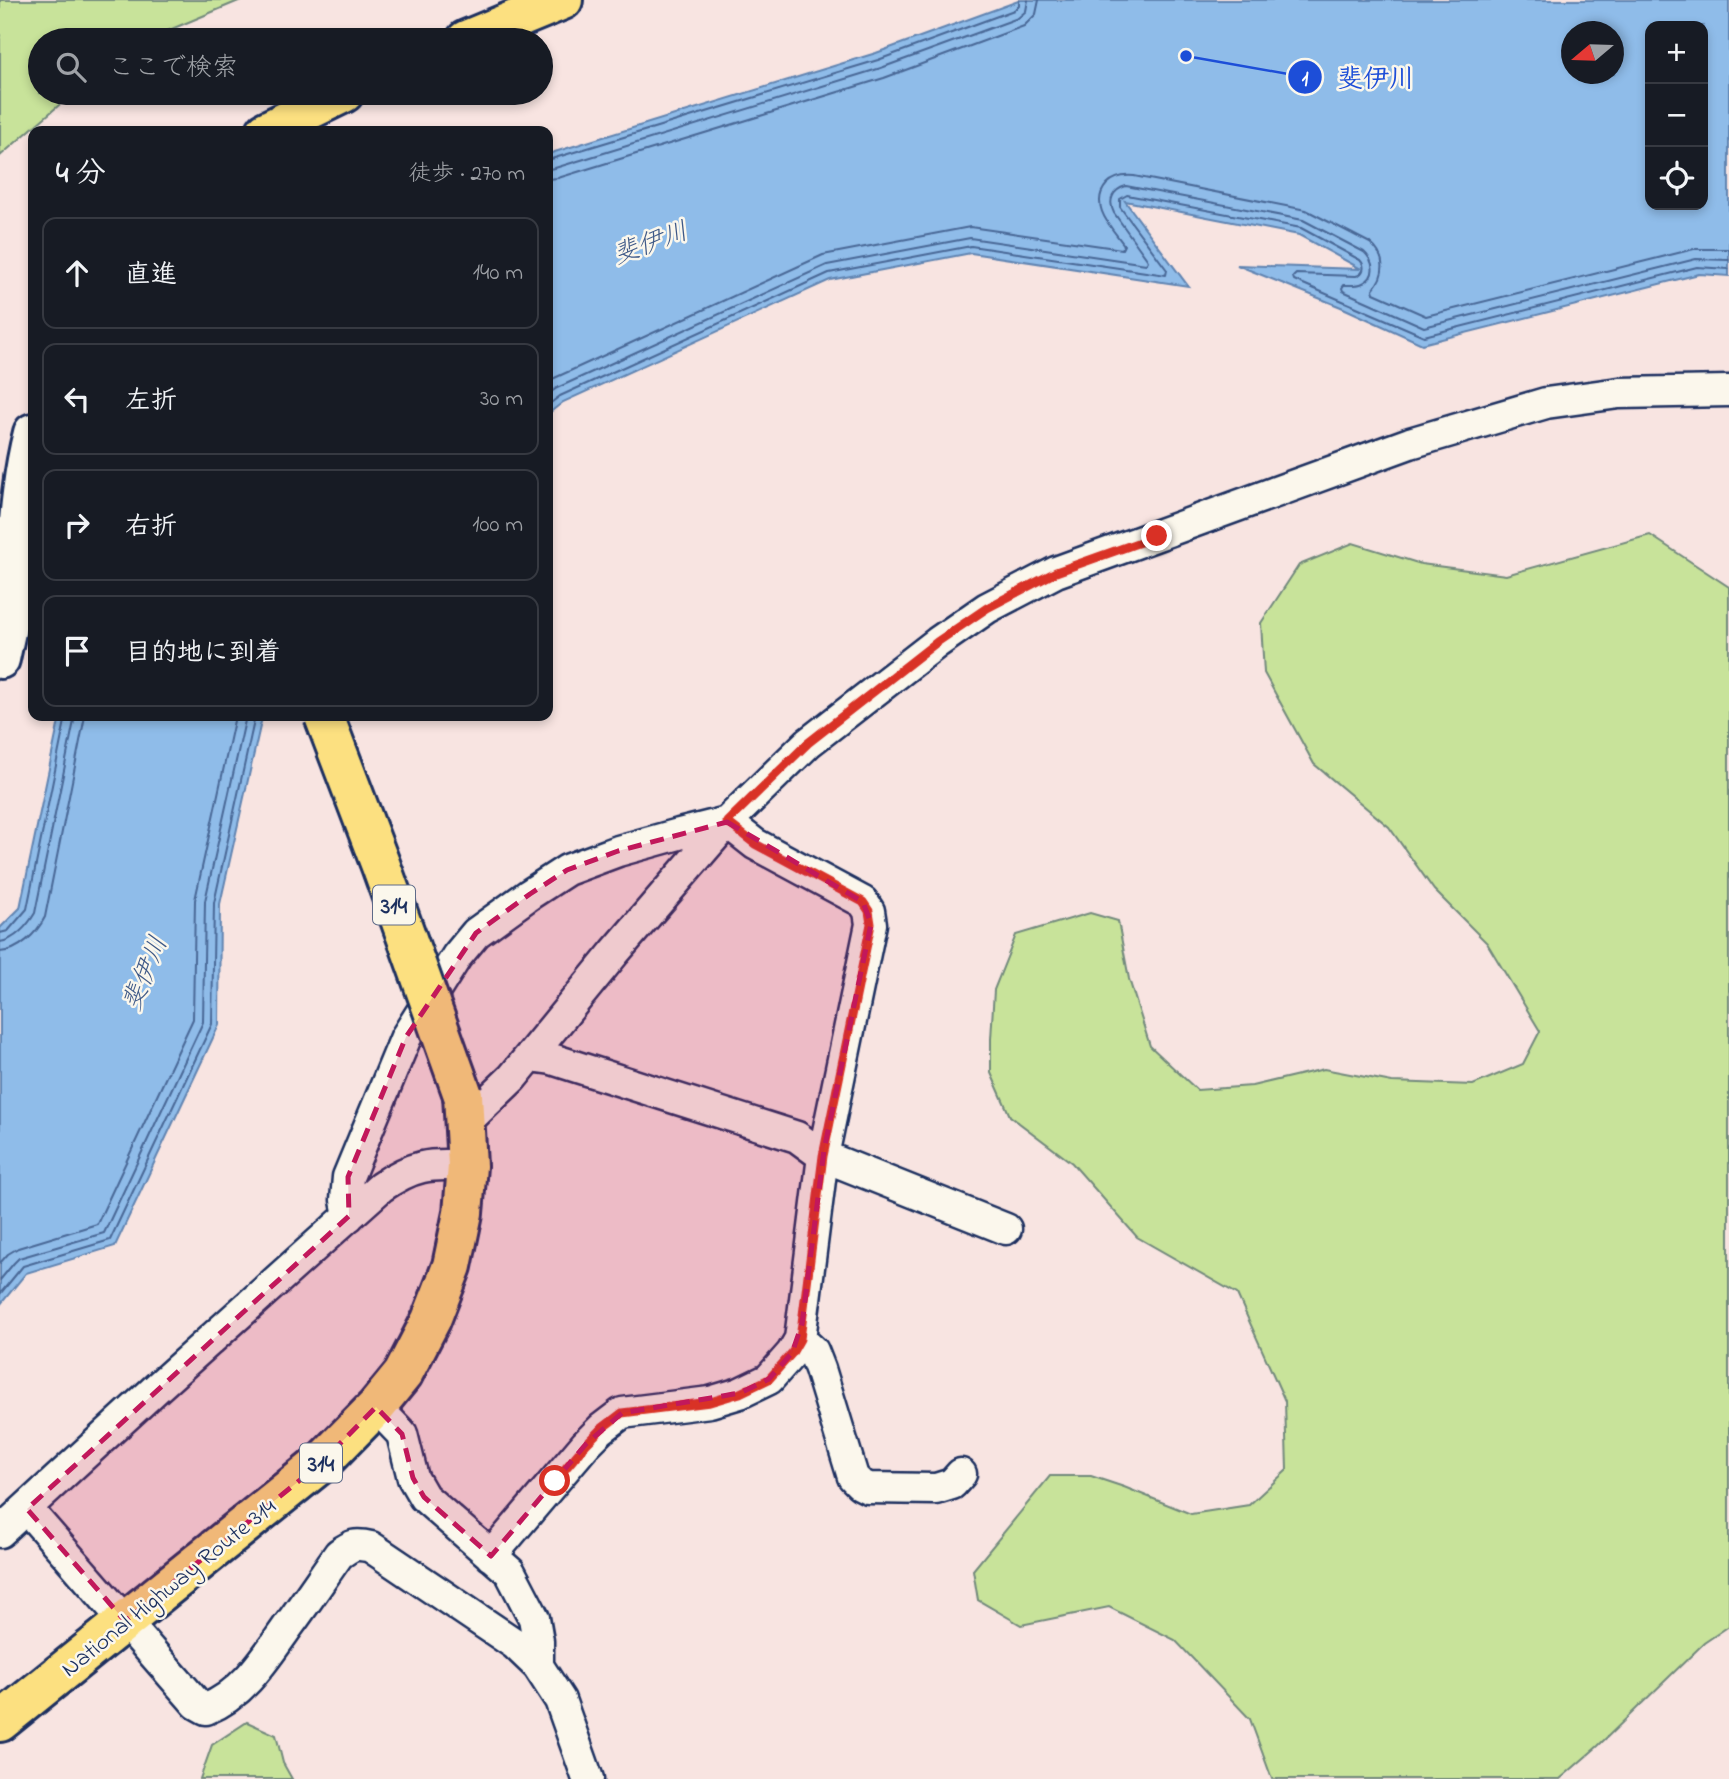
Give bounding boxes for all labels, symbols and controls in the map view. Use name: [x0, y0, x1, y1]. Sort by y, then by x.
north arrow: [1561, 21, 1624, 84]
map controls: [1645, 21, 1708, 210]
button: +: [1645, 21, 1708, 84]
search box: [28, 28, 553, 105]
icon: search: [52, 48, 90, 86]
text: ここで検索: [108, 50, 238, 88]
callout: 斐伊川: [1288, 54, 1429, 101]
text: 斐伊川: [1337, 62, 1415, 100]
text: 1: [1302, 65, 1309, 95]
button: −: [1645, 84, 1708, 147]
button: locate: [1645, 147, 1708, 210]
text: 4 分: [56, 153, 106, 197]
text: 徒歩 · 270 m: [408, 158, 525, 191]
water label: 斐伊川: [608, 214, 694, 276]
icon: ahead: [58, 254, 96, 292]
text: 直進: [125, 257, 177, 295]
text: 140 m: [473, 257, 523, 290]
icon: left: [58, 380, 96, 418]
text: 左折: [125, 383, 177, 421]
text: 30 m: [480, 383, 523, 416]
icon: right: [58, 506, 96, 544]
text: 右折: [125, 509, 177, 547]
text: 100 m: [472, 509, 523, 542]
route end: [1141, 520, 1172, 551]
icon: arrive: [58, 632, 96, 670]
text: 目的地に到着: [125, 635, 281, 673]
road number: 314: [373, 885, 415, 924]
water label: 斐伊川: [115, 931, 179, 1017]
road number: 314: [300, 1444, 342, 1482]
route start: [539, 1465, 570, 1496]
street label: National Highway Route 314: [54, 1491, 285, 1688]

